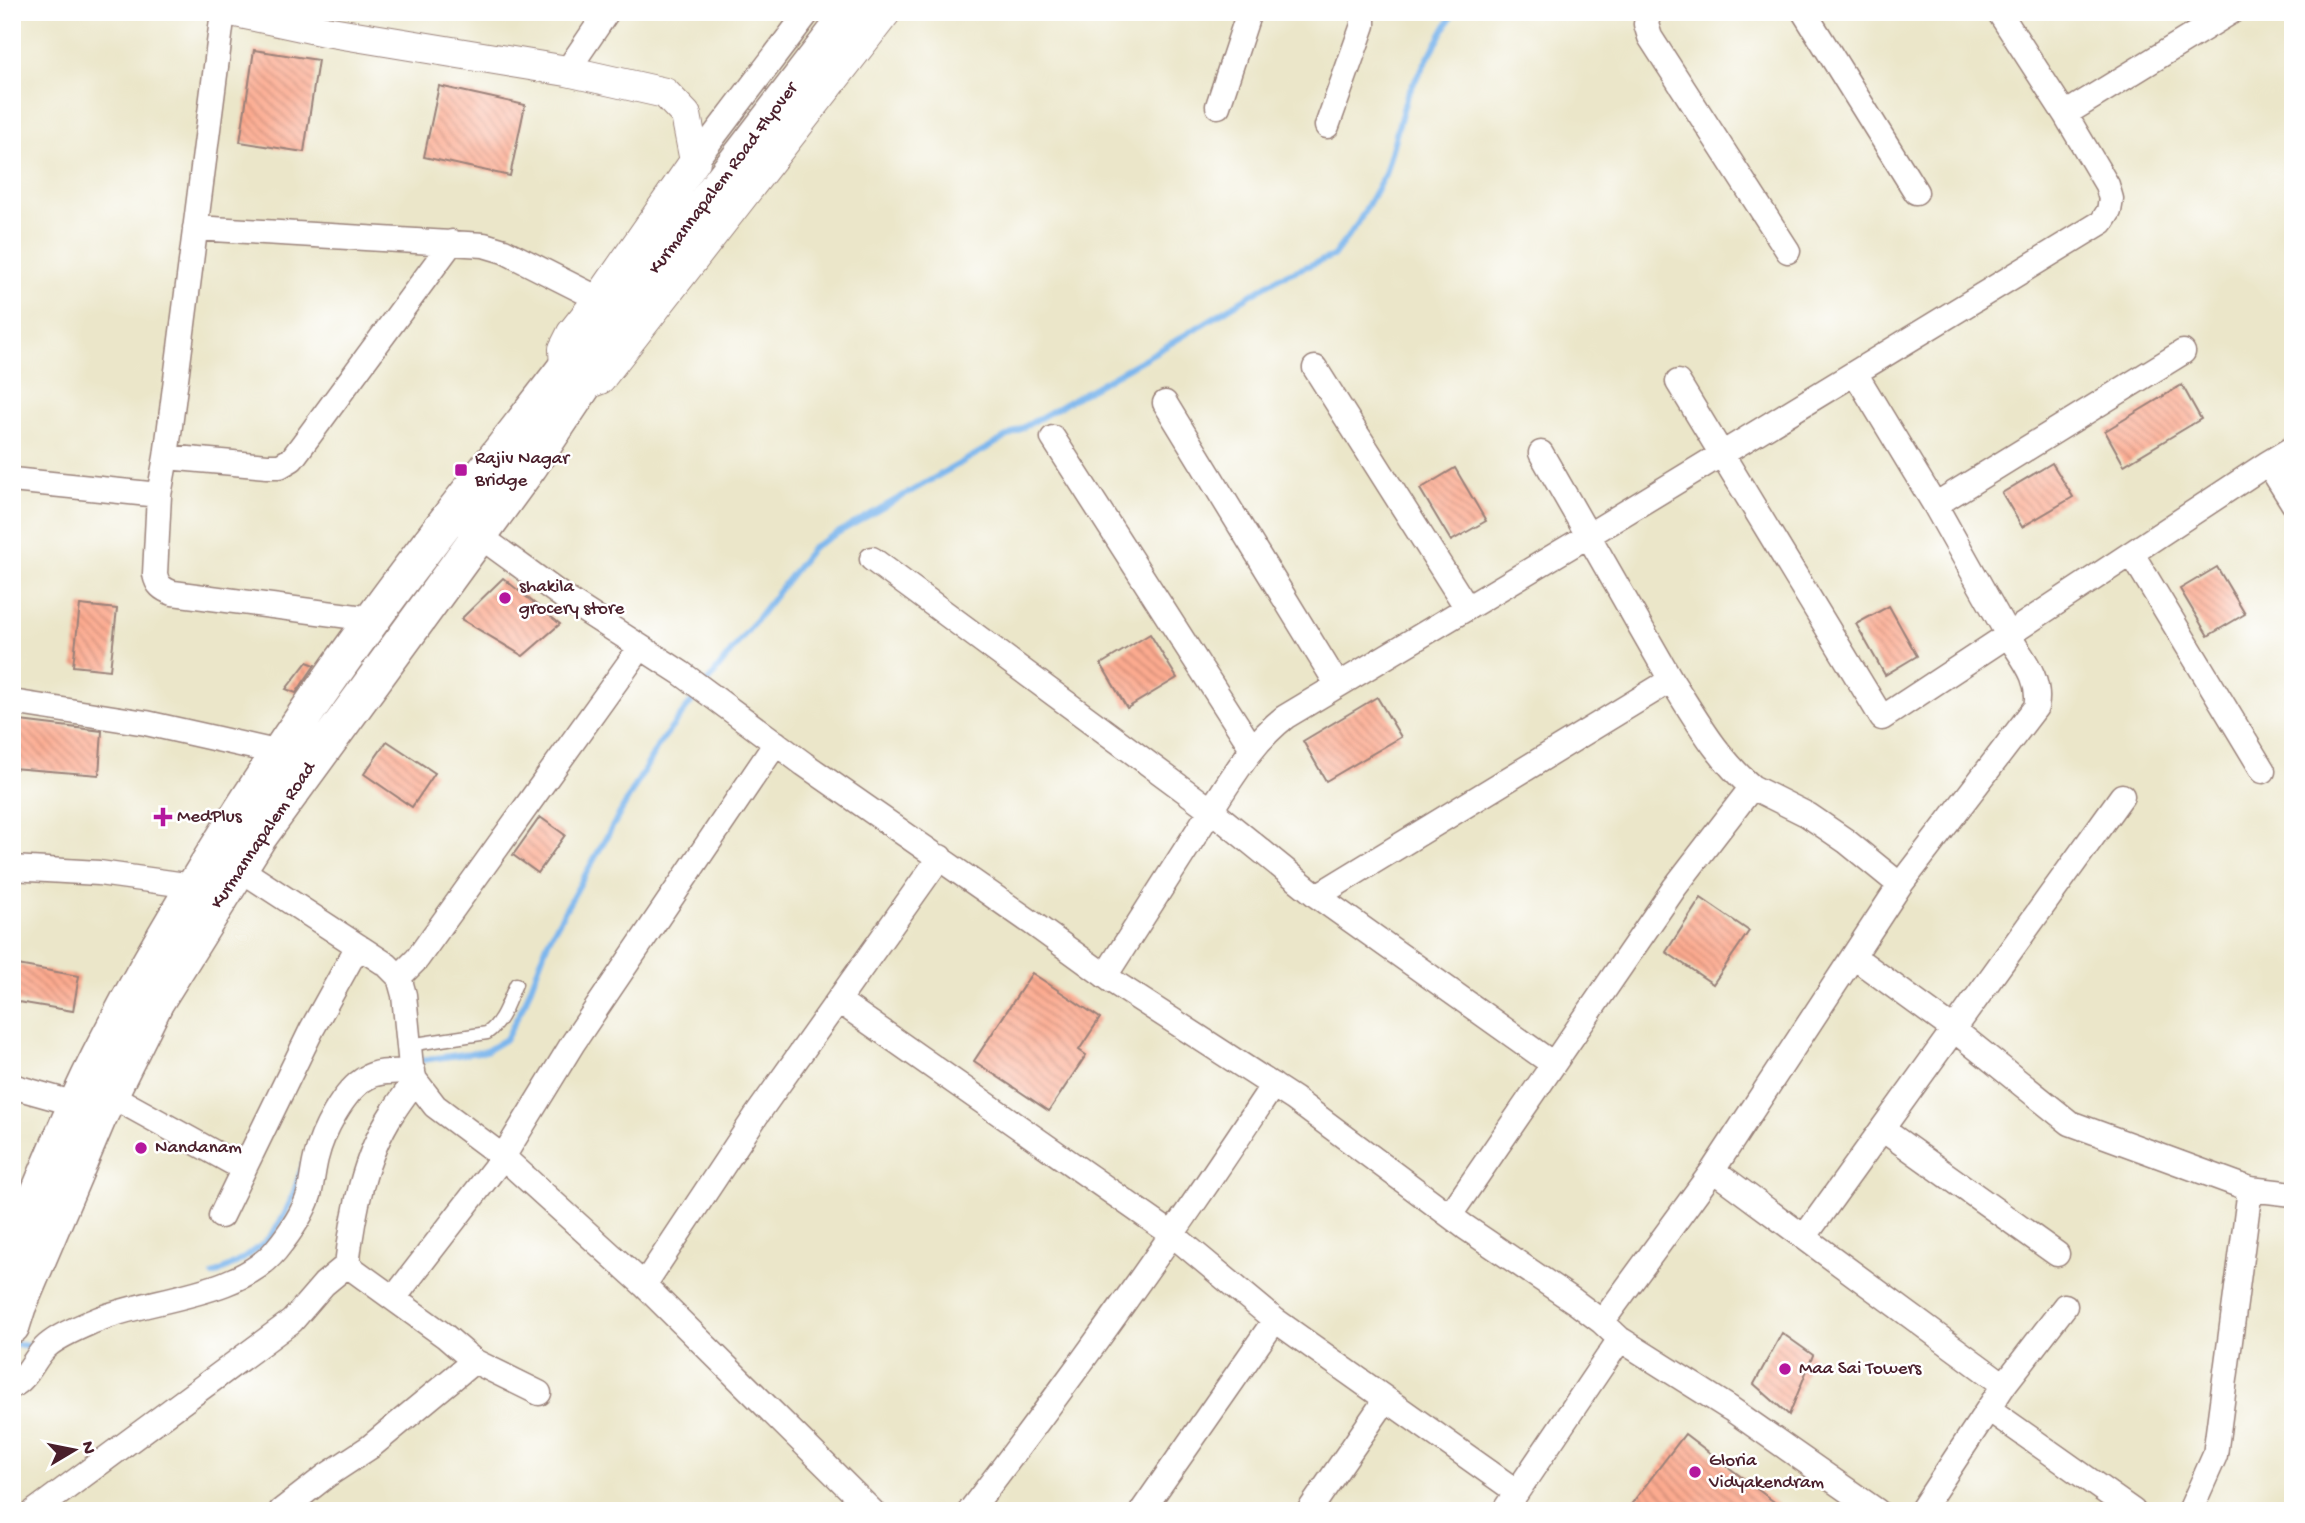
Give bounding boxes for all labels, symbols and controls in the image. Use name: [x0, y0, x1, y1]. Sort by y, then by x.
street label: Kurmannapalem Road Flyover: [644, 77, 805, 280]
place label: Rajiv Nagar Bridge: [474, 448, 571, 493]
marker: Rajiv Nagar Bridge: [453, 462, 469, 478]
place label: shakila grocery store: [519, 576, 625, 621]
marker: shakila grocery store: [497, 590, 513, 606]
street label: Kurmannapalem Road: [206, 757, 323, 914]
place label: MedPlus: [177, 806, 243, 829]
marker: MedPlus: [155, 809, 171, 825]
place label: Nandanam: [155, 1137, 242, 1160]
marker: Nandanam: [133, 1140, 149, 1156]
place label: Maa Sai Towers: [1799, 1358, 1922, 1381]
marker: Maa Sai Towers: [1777, 1361, 1793, 1377]
north arrow: [38, 1414, 108, 1484]
text: N: [75, 1440, 100, 1456]
place label: Gloria Vidyakendram: [1708, 1450, 1824, 1495]
marker: Gloria Vidyakendram: [1687, 1464, 1703, 1480]

